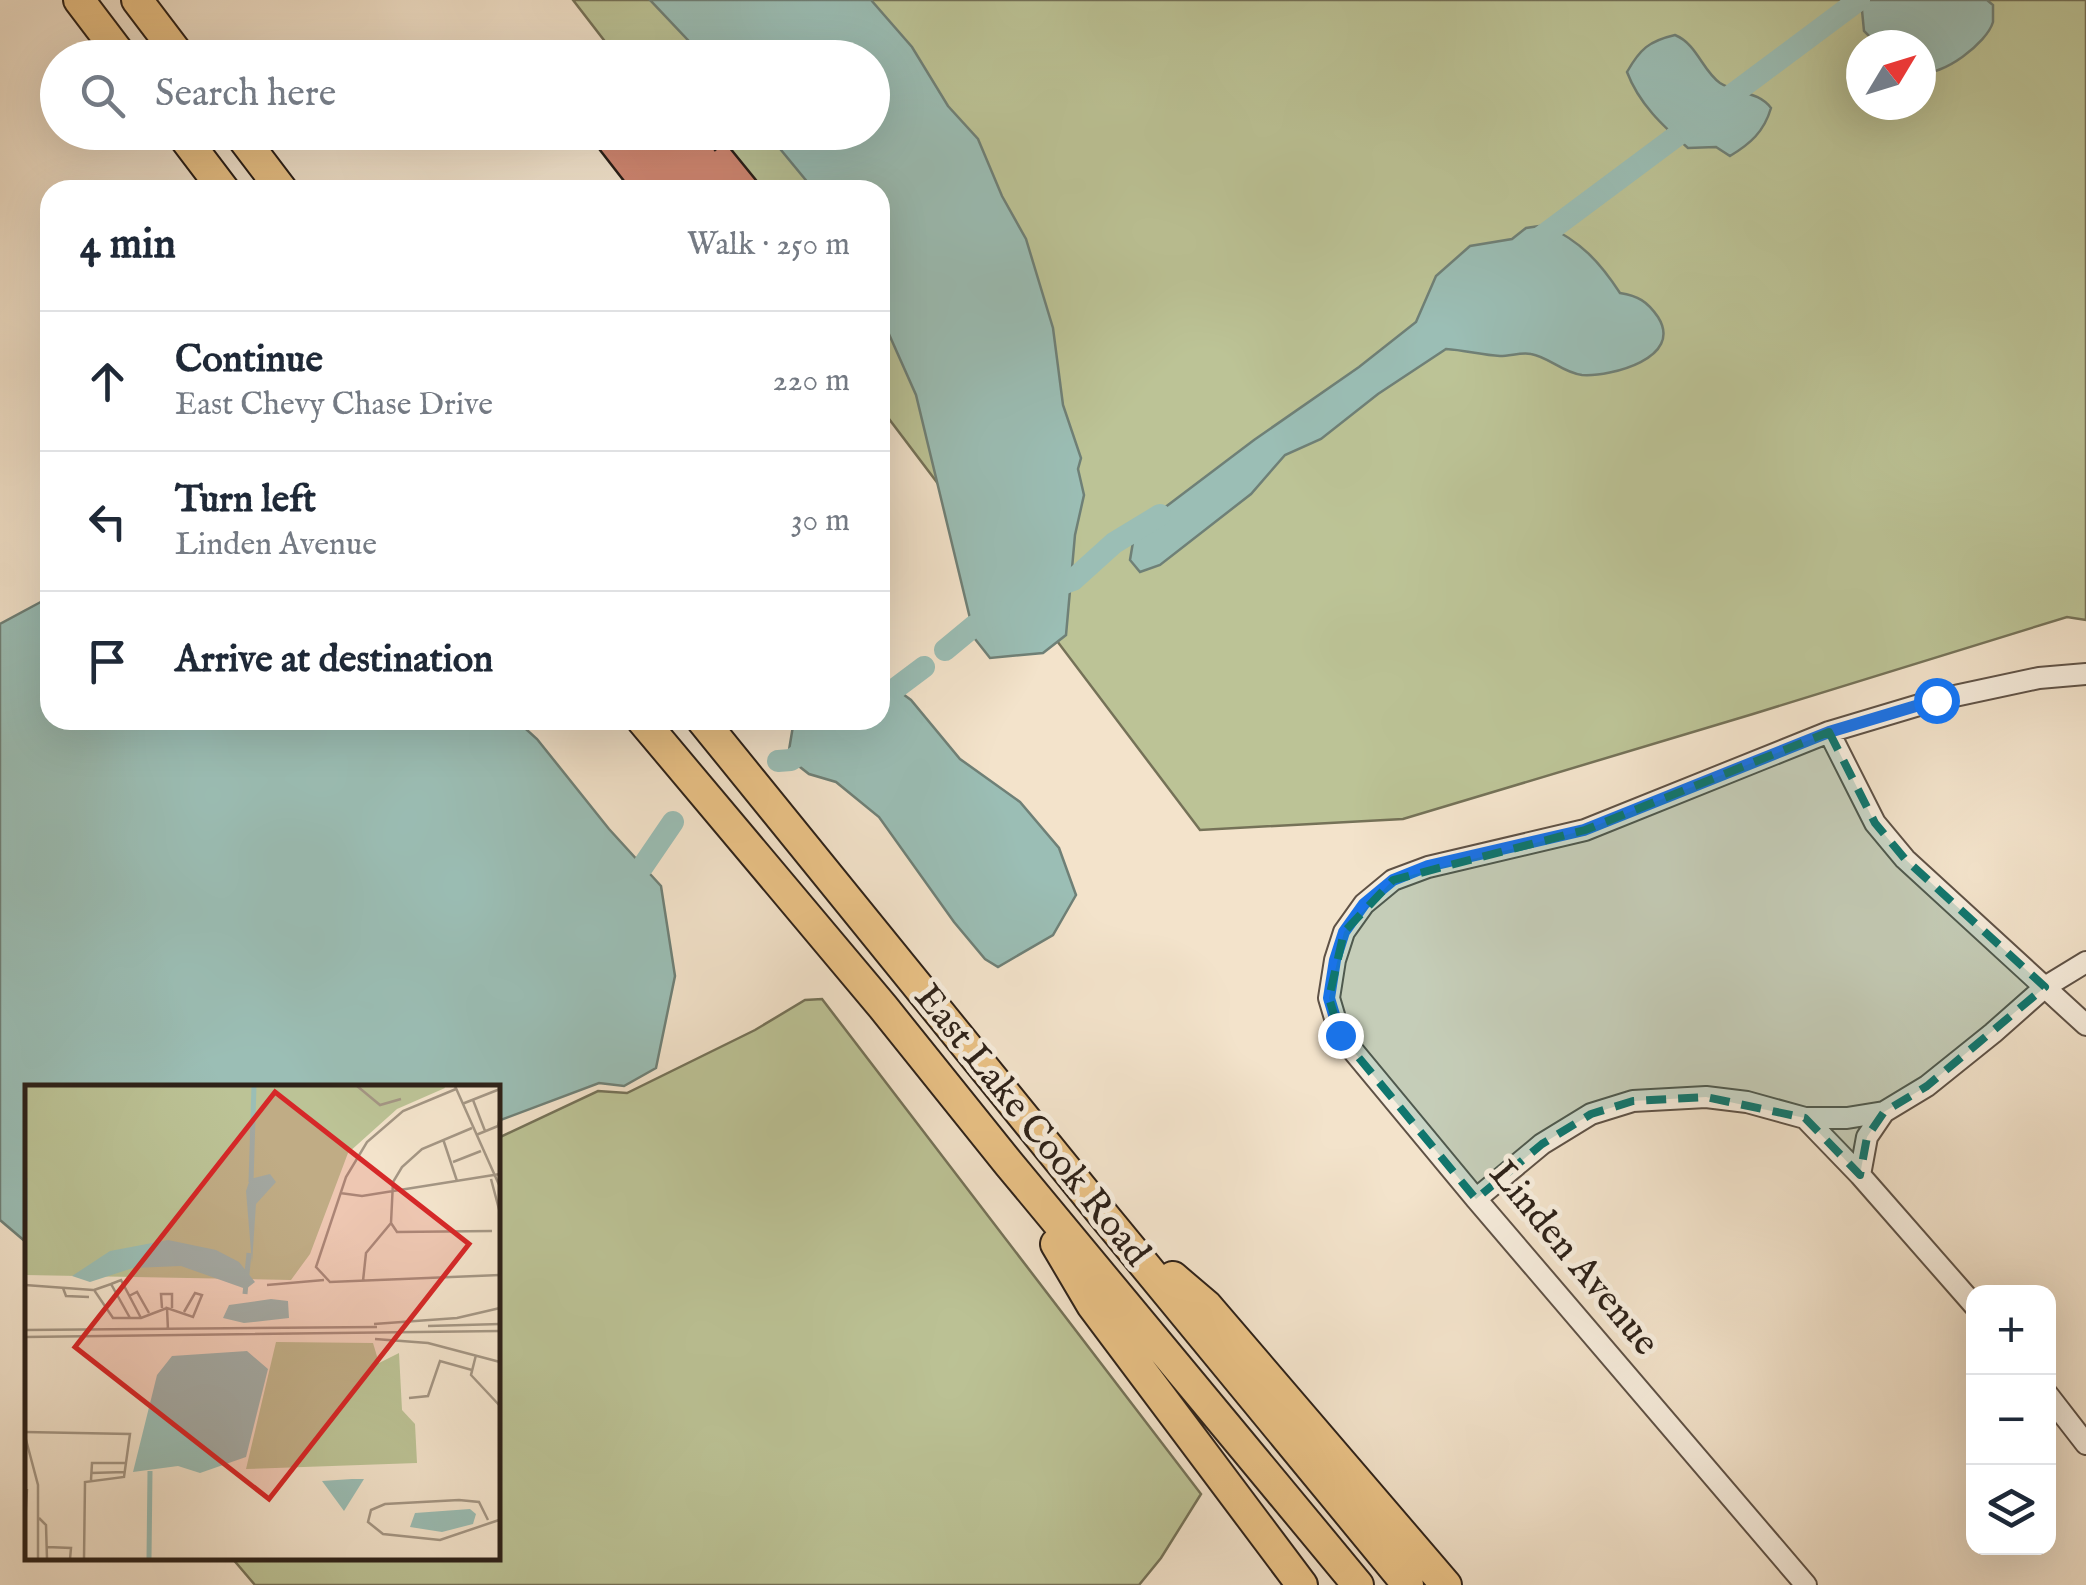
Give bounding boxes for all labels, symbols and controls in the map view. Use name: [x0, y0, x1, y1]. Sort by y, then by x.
north arrow: [1846, 30, 1936, 120]
search box: [40, 40, 890, 150]
icon: search: [75, 68, 130, 123]
text: Search here: [155, 71, 336, 119]
text: 4 min: [80, 219, 176, 272]
text: Walk · 250 m: [687, 225, 850, 266]
text: Continue: [175, 337, 323, 385]
icon: ahead: [80, 354, 135, 409]
text: 220 m: [773, 361, 850, 402]
text: East Chevy Chase Drive: [175, 385, 493, 426]
text: Turn left: [175, 477, 316, 525]
icon: left: [80, 494, 135, 549]
text: 30 m: [791, 501, 850, 542]
text: Linden Avenue: [175, 525, 377, 566]
icon: arrive: [80, 634, 135, 689]
text: Arrive at destination: [175, 637, 493, 685]
route start: [1914, 678, 1960, 724]
street label: East Lake Cook Road: [902, 975, 1160, 1277]
route end: [1318, 1013, 1364, 1059]
inset map: [25, 1085, 500, 1560]
street label: Linden Avenue: [1478, 1152, 1668, 1366]
map controls: [1966, 1285, 2056, 1555]
button: +: [1966, 1285, 2056, 1375]
button: −: [1966, 1375, 2056, 1465]
button: layers: [1966, 1465, 2056, 1555]

